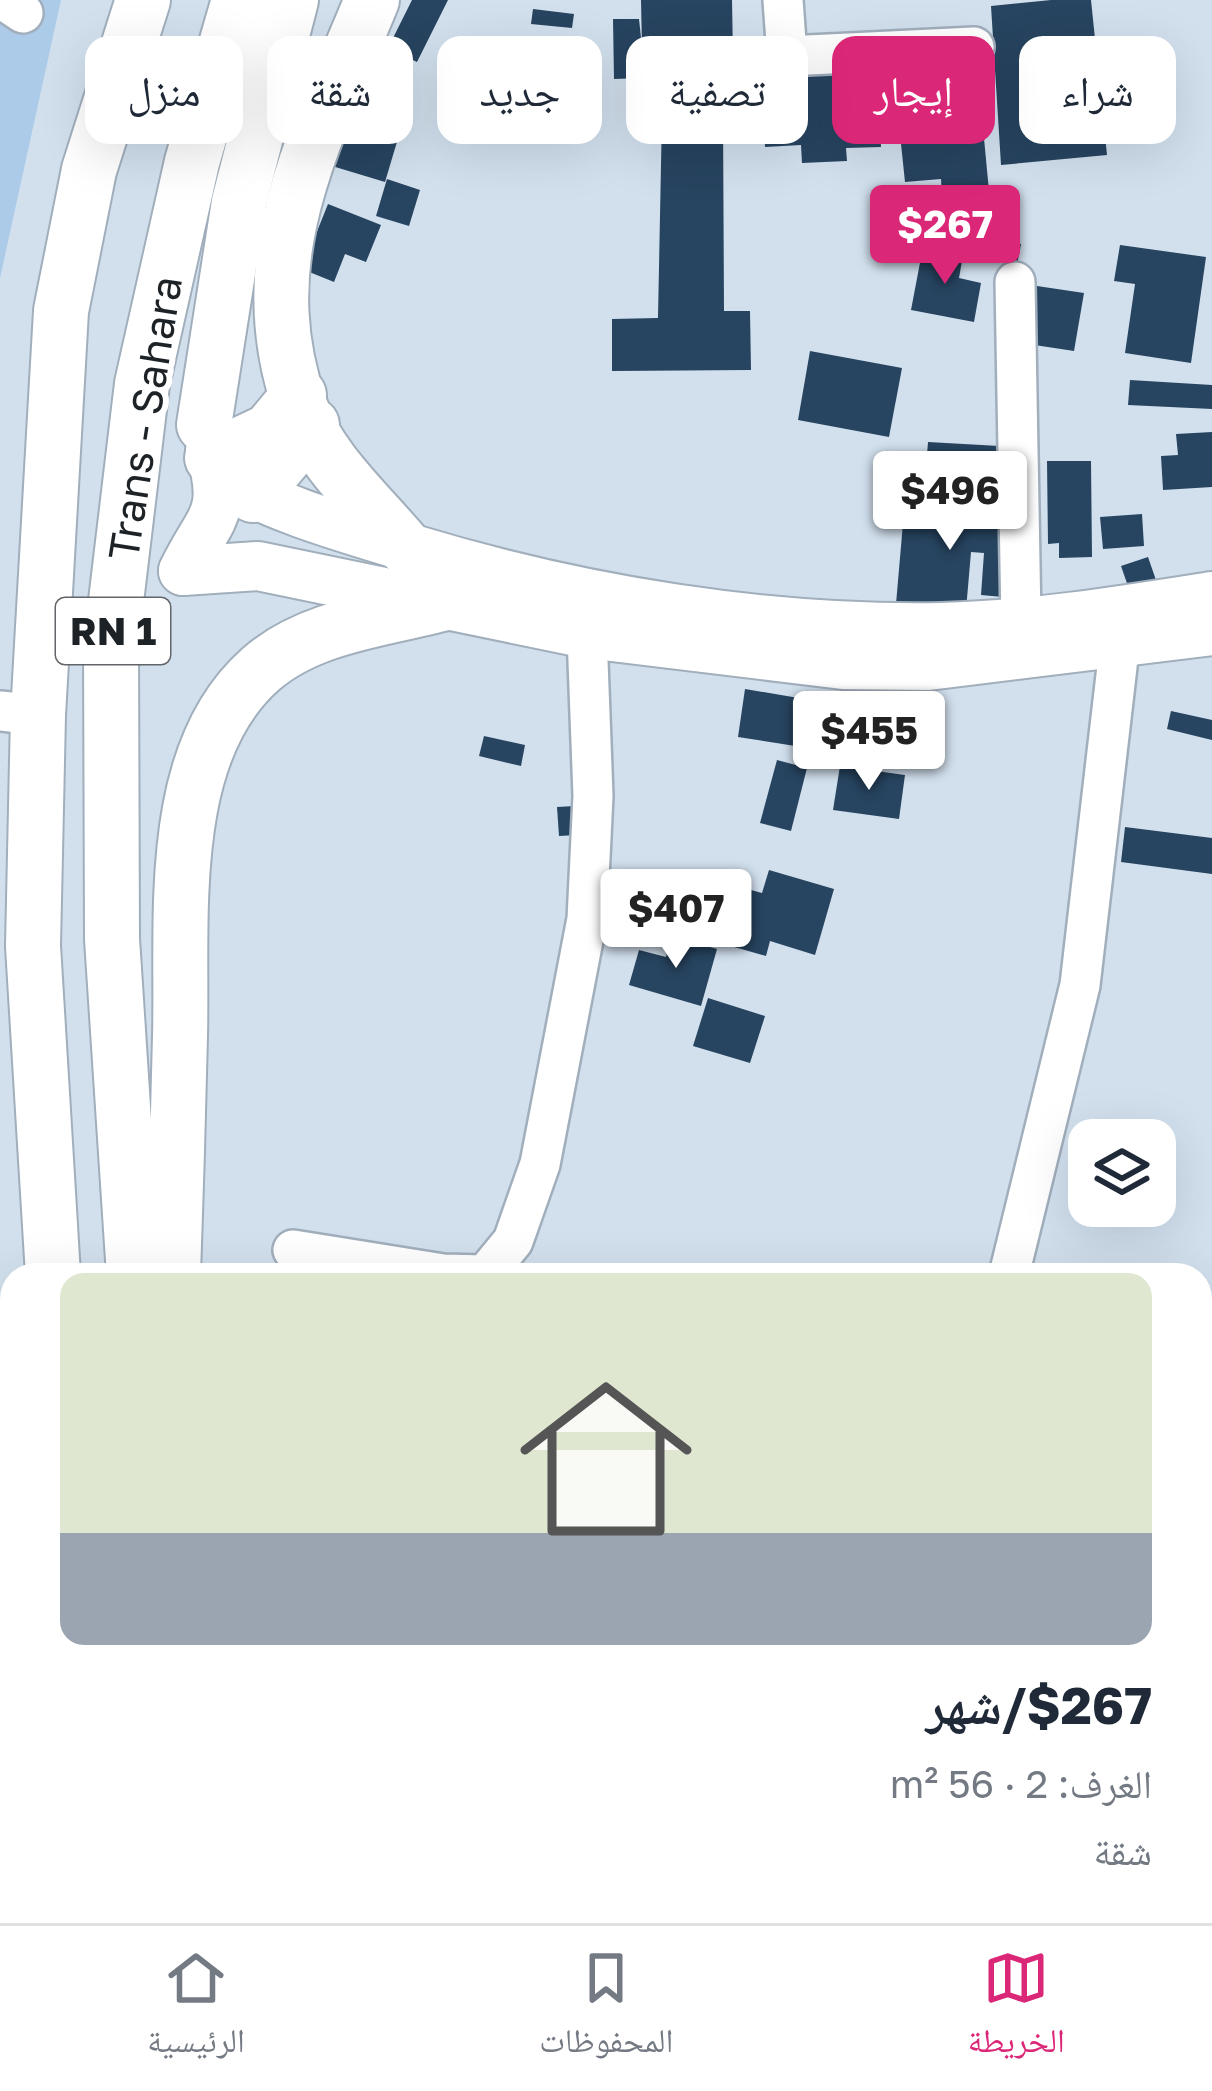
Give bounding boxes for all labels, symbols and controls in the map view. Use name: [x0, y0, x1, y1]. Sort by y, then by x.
chip: منزل: [85, 36, 243, 144]
chip: شقة: [267, 36, 413, 144]
chip: جديد: [437, 36, 602, 144]
chip: تصفية: [626, 36, 808, 144]
chip: إيجار: [832, 36, 995, 144]
chip: شراء: [1019, 36, 1176, 144]
pin: $267: [874, 185, 1016, 287]
text: $267: [897, 200, 993, 247]
street label: Trans - Sahara: [97, 272, 191, 563]
pin: $496: [879, 451, 1021, 553]
text: $496: [900, 466, 1000, 513]
road number: RN 1: [56, 598, 170, 664]
pin: $455: [798, 691, 940, 793]
text: $455: [820, 706, 918, 753]
pin: $407: [605, 869, 747, 971]
text: $407: [627, 884, 725, 931]
map controls: [1068, 1119, 1176, 1227]
button: layers: [1068, 1119, 1176, 1227]
icon: home: [498, 1351, 714, 1567]
text: $267/شهر: [926, 1674, 1152, 1735]
text: الغرف: 2 · 56 m²: [890, 1760, 1152, 1807]
text: شقة: [1094, 1827, 1152, 1874]
tab: الرئيسية: [147, 1945, 245, 2073]
tab: المحفوظات: [539, 1945, 673, 2073]
tab: الخريطة: [968, 1945, 1065, 2073]

